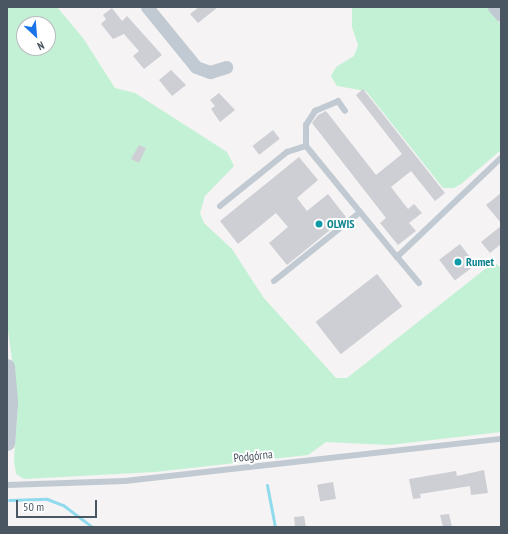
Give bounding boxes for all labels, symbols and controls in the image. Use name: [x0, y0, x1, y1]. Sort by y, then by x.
north arrow: [16, 16, 56, 56]
text: N: [35, 38, 47, 53]
place label: OLWIS: [327, 217, 355, 231]
marker: OLWIS: [314, 219, 324, 229]
place label: Rumet: [466, 255, 494, 269]
marker: Rumet: [453, 257, 463, 267]
street label: Podgórna: [233, 447, 273, 465]
scale bar: [18, 492, 99, 518]
text: 50 m: [23, 499, 44, 514]

